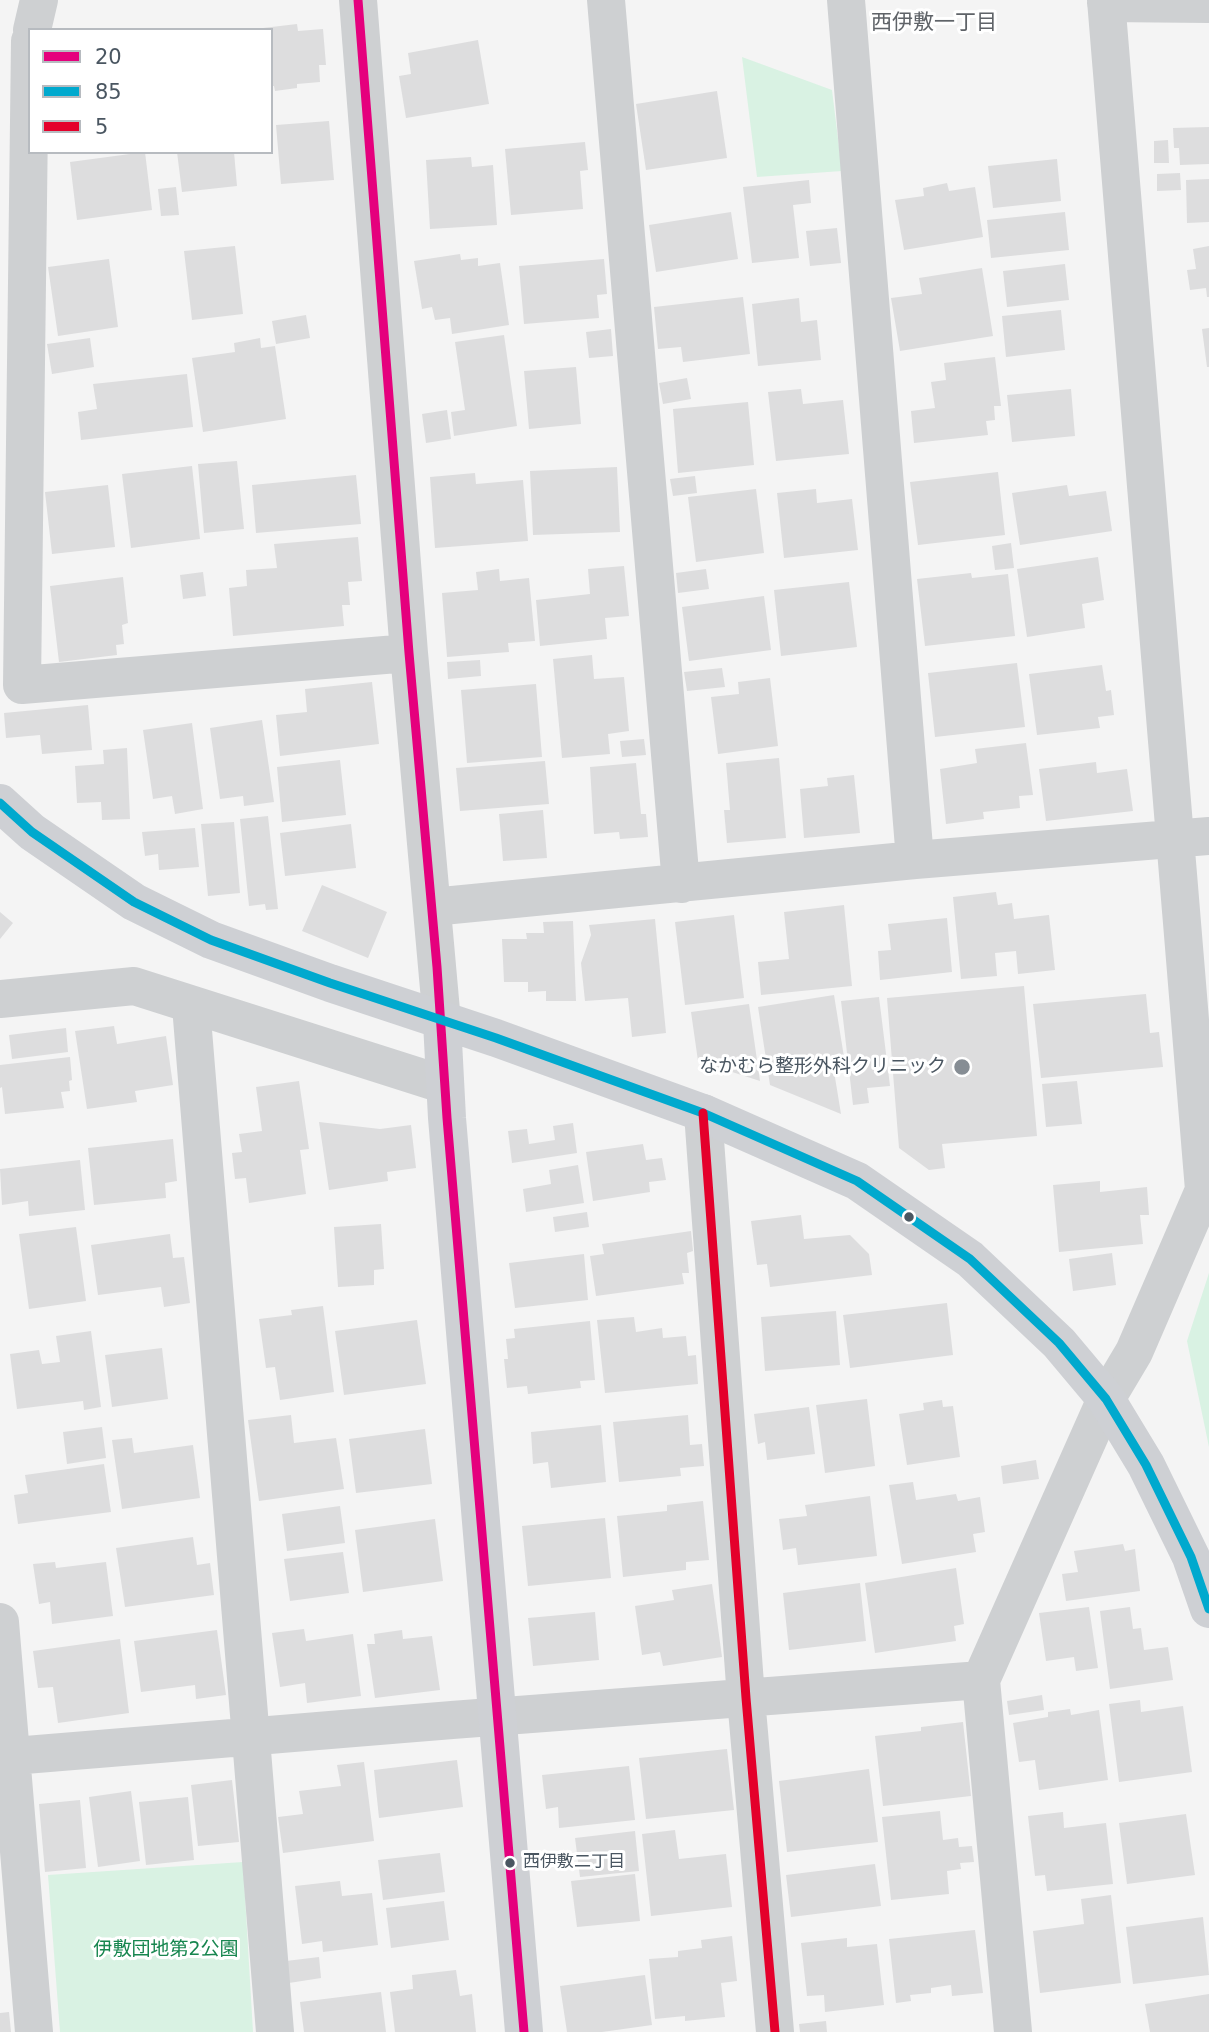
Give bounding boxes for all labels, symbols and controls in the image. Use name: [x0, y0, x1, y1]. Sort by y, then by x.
district label: 西伊敷一丁目: [871, 11, 997, 37]
legend: [28, 28, 273, 154]
text: 20: [95, 45, 122, 69]
text: 85: [95, 80, 122, 104]
text: 5: [95, 115, 108, 139]
place label: なかむら整形外科クリニック: [699, 1056, 946, 1078]
marker: なかむら整形外科クリニック: [952, 1057, 972, 1077]
unlabelled marker: [902, 1210, 916, 1224]
place label: 西伊敷二丁目: [523, 1853, 625, 1873]
marker: 西伊敷二丁目: [503, 1856, 517, 1870]
park label: 伊敷団地第2公園: [93, 1939, 239, 1961]

